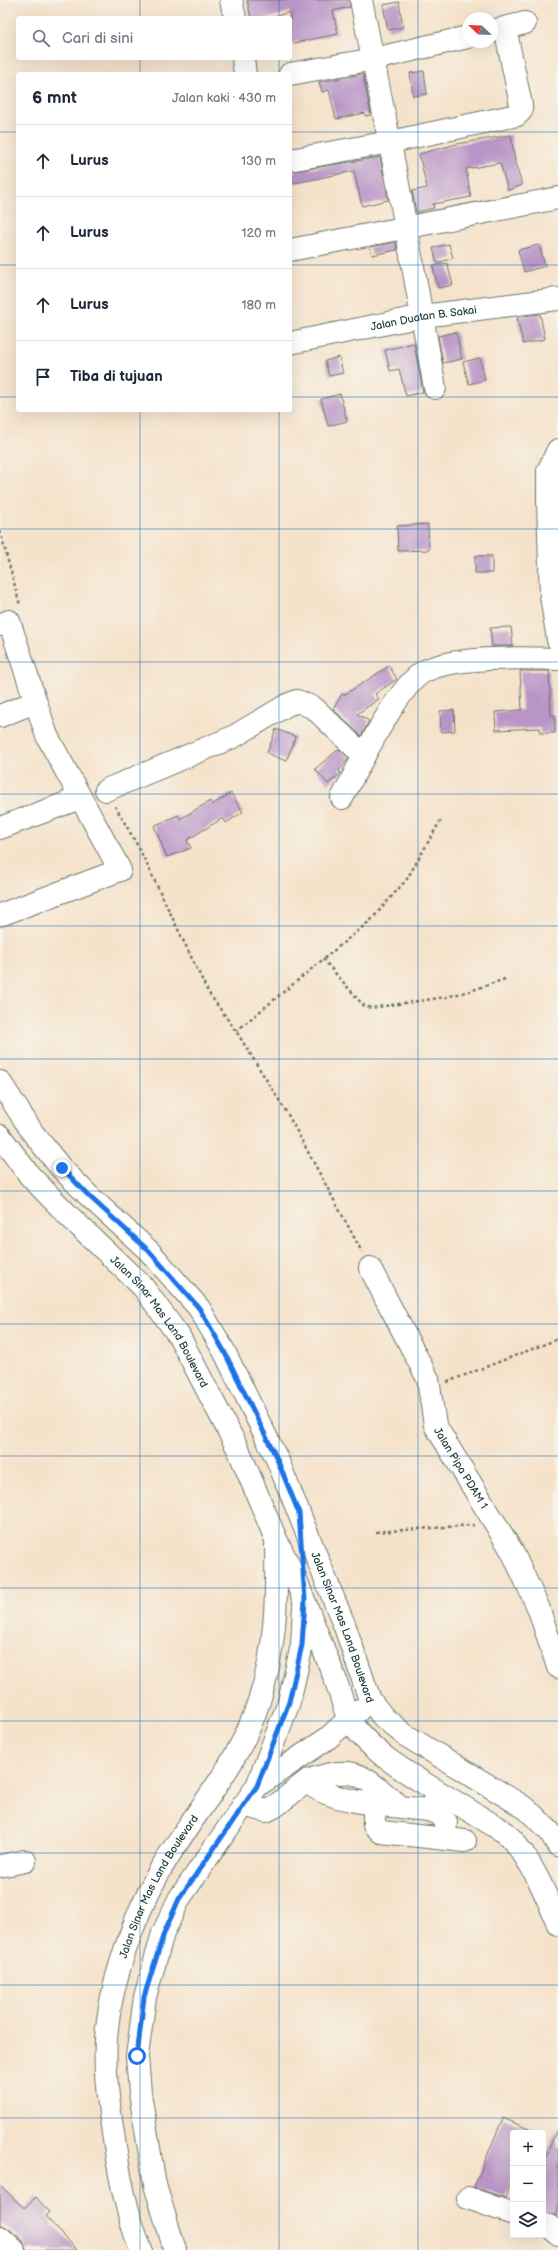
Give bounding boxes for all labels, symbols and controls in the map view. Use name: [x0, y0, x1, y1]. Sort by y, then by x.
north arrow: [462, 12, 498, 48]
search box: [16, 16, 292, 60]
icon: search: [30, 27, 52, 49]
text: Cari di sini: [62, 29, 133, 48]
text: 6 mnt: [32, 88, 77, 108]
text: Jalan kaki · 430 m: [172, 90, 276, 106]
icon: ahead: [32, 150, 54, 172]
text: Lurus: [70, 151, 109, 170]
text: 130 m: [241, 153, 276, 169]
icon: ahead: [32, 222, 54, 244]
text: Lurus: [70, 223, 109, 242]
text: 120 m: [241, 225, 276, 241]
icon: ahead: [32, 294, 54, 316]
text: Lurus: [70, 295, 109, 314]
text: 180 m: [241, 297, 276, 313]
street label: Jalan Duatan B. Sakai: [369, 303, 477, 333]
icon: arrive: [32, 366, 54, 388]
text: Tiba di tujuan: [70, 367, 163, 386]
route end: [53, 1159, 71, 1177]
street label: Jalan Sinar Mas Land Boulevard: [107, 1253, 211, 1390]
street label: Jalan Pipa PDAM 1: [431, 1425, 491, 1511]
street label: Jalan Sinar Mas Land Boulevard: [308, 1550, 376, 1704]
street label: Jalan Sinar Mas Land Boulevard: [117, 1813, 201, 1960]
route start: [128, 2047, 146, 2065]
map controls: [510, 2130, 546, 2238]
button: +: [510, 2130, 546, 2166]
button: −: [510, 2166, 546, 2202]
button: layers: [510, 2202, 546, 2238]

